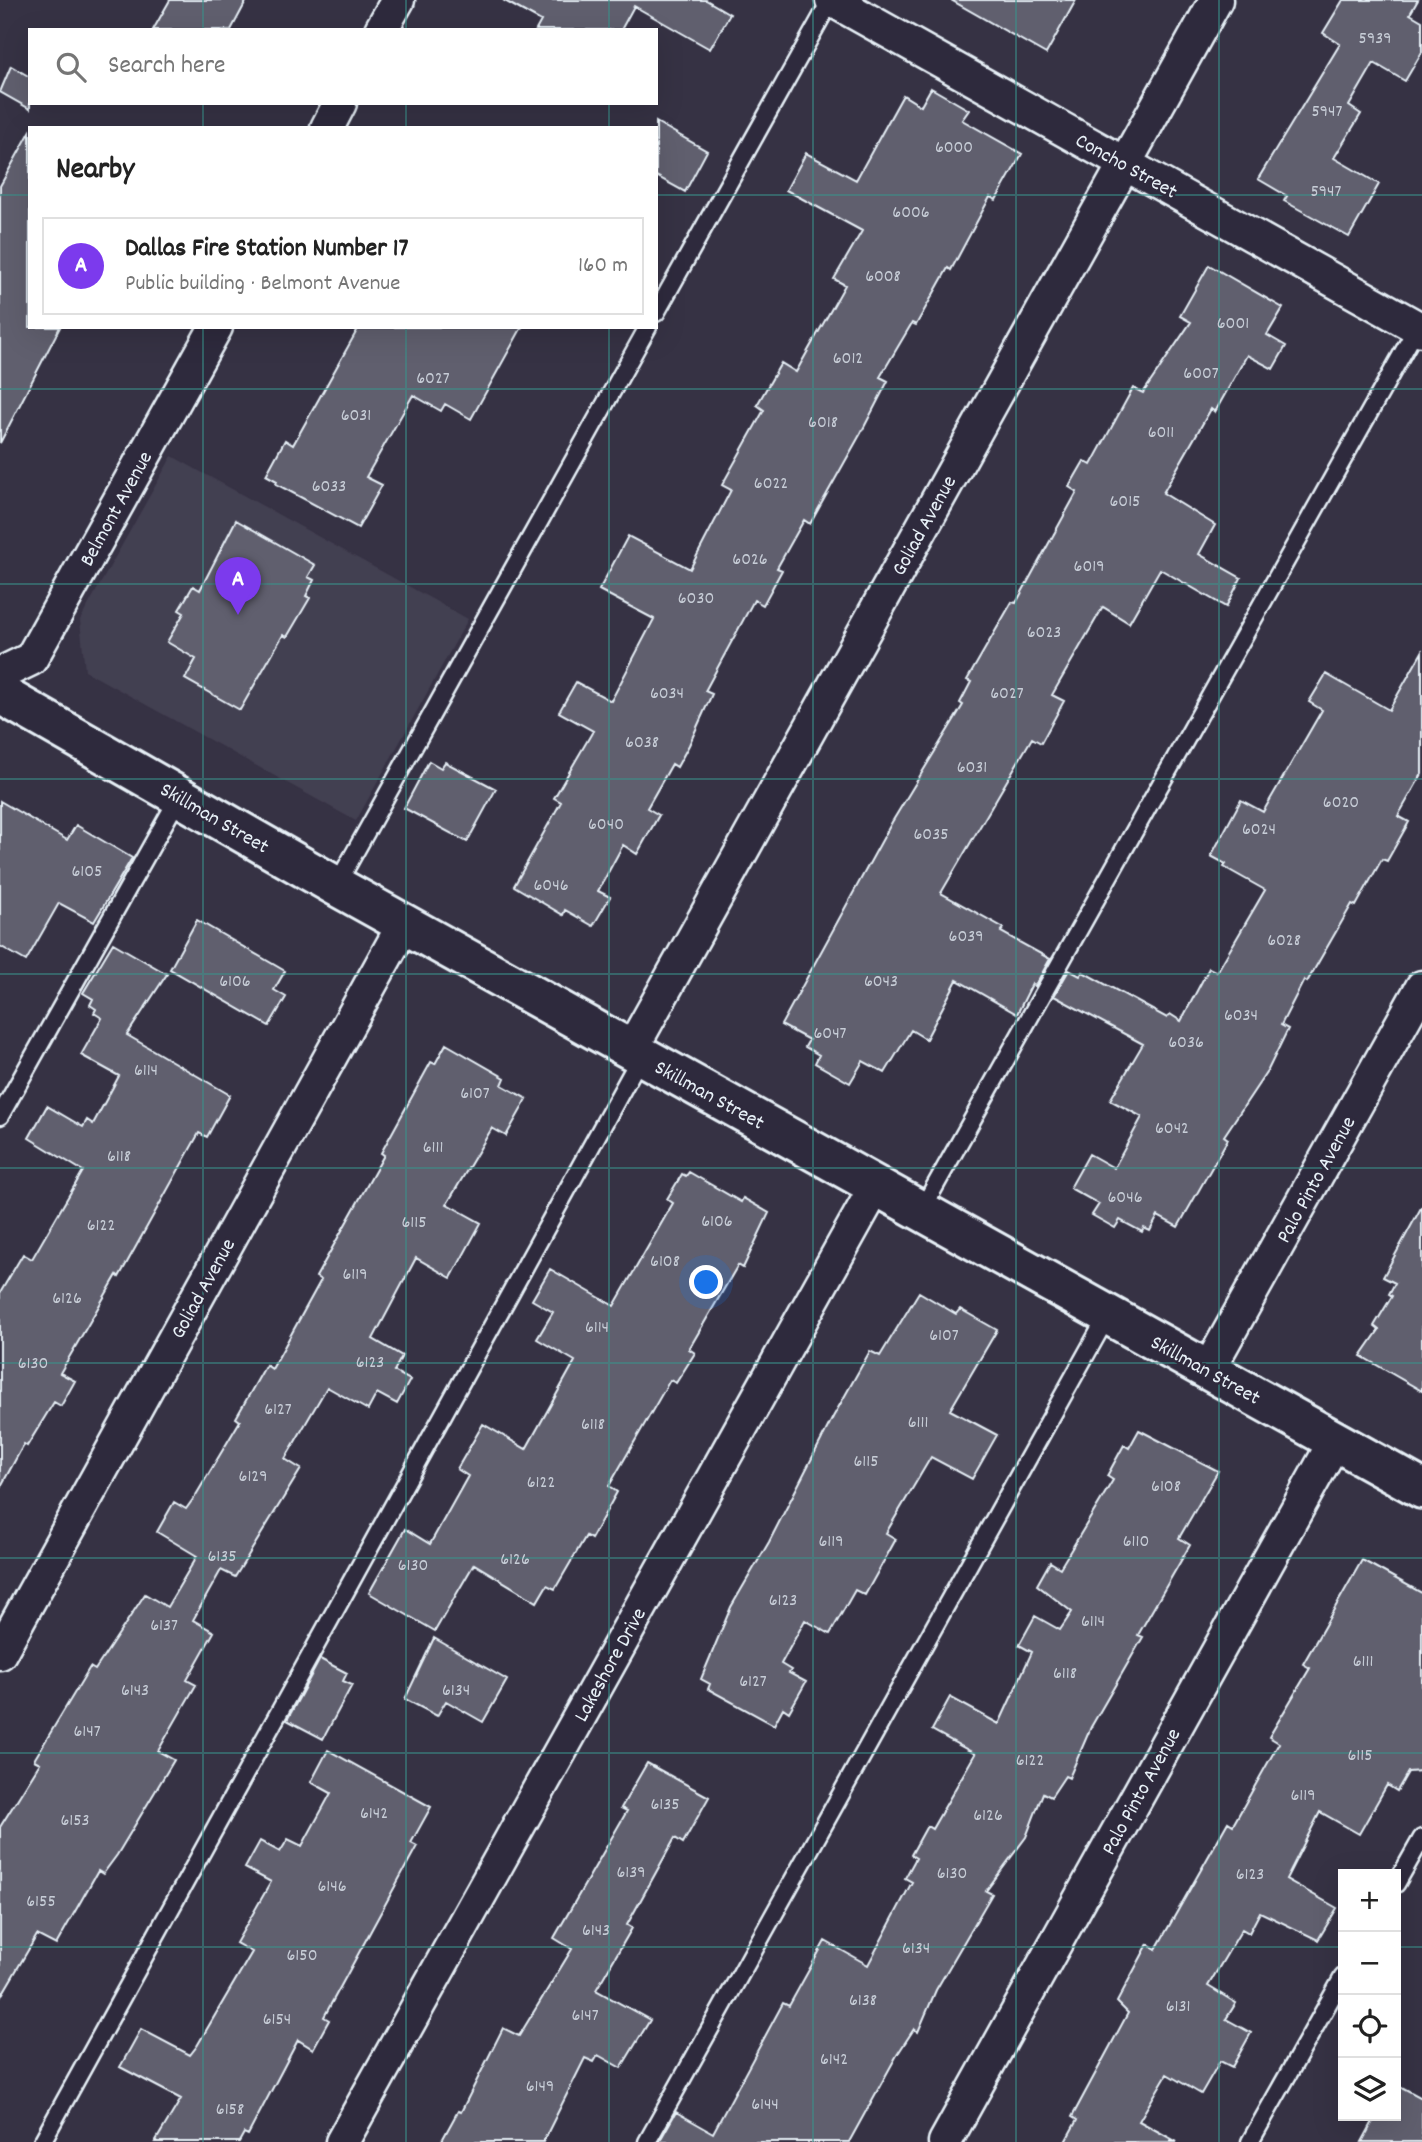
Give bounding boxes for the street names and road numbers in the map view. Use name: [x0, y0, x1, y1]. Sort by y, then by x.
street label: Concho Street: [1069, 127, 1182, 208]
street label: Belmont Avenue: [74, 446, 162, 573]
street label: Goliad Avenue: [886, 471, 966, 582]
street label: Skillman Street: [153, 776, 274, 863]
street label: Skillman Street: [648, 1054, 769, 1139]
street label: Palo Pinto Avenue: [1270, 1112, 1365, 1249]
street label: Goliad Avenue: [165, 1234, 245, 1345]
street label: Skillman Street: [1144, 1329, 1265, 1414]
street label: Lakeshore Drive: [568, 1603, 655, 1728]
street label: Palo Pinto Avenue: [1095, 1724, 1190, 1861]

